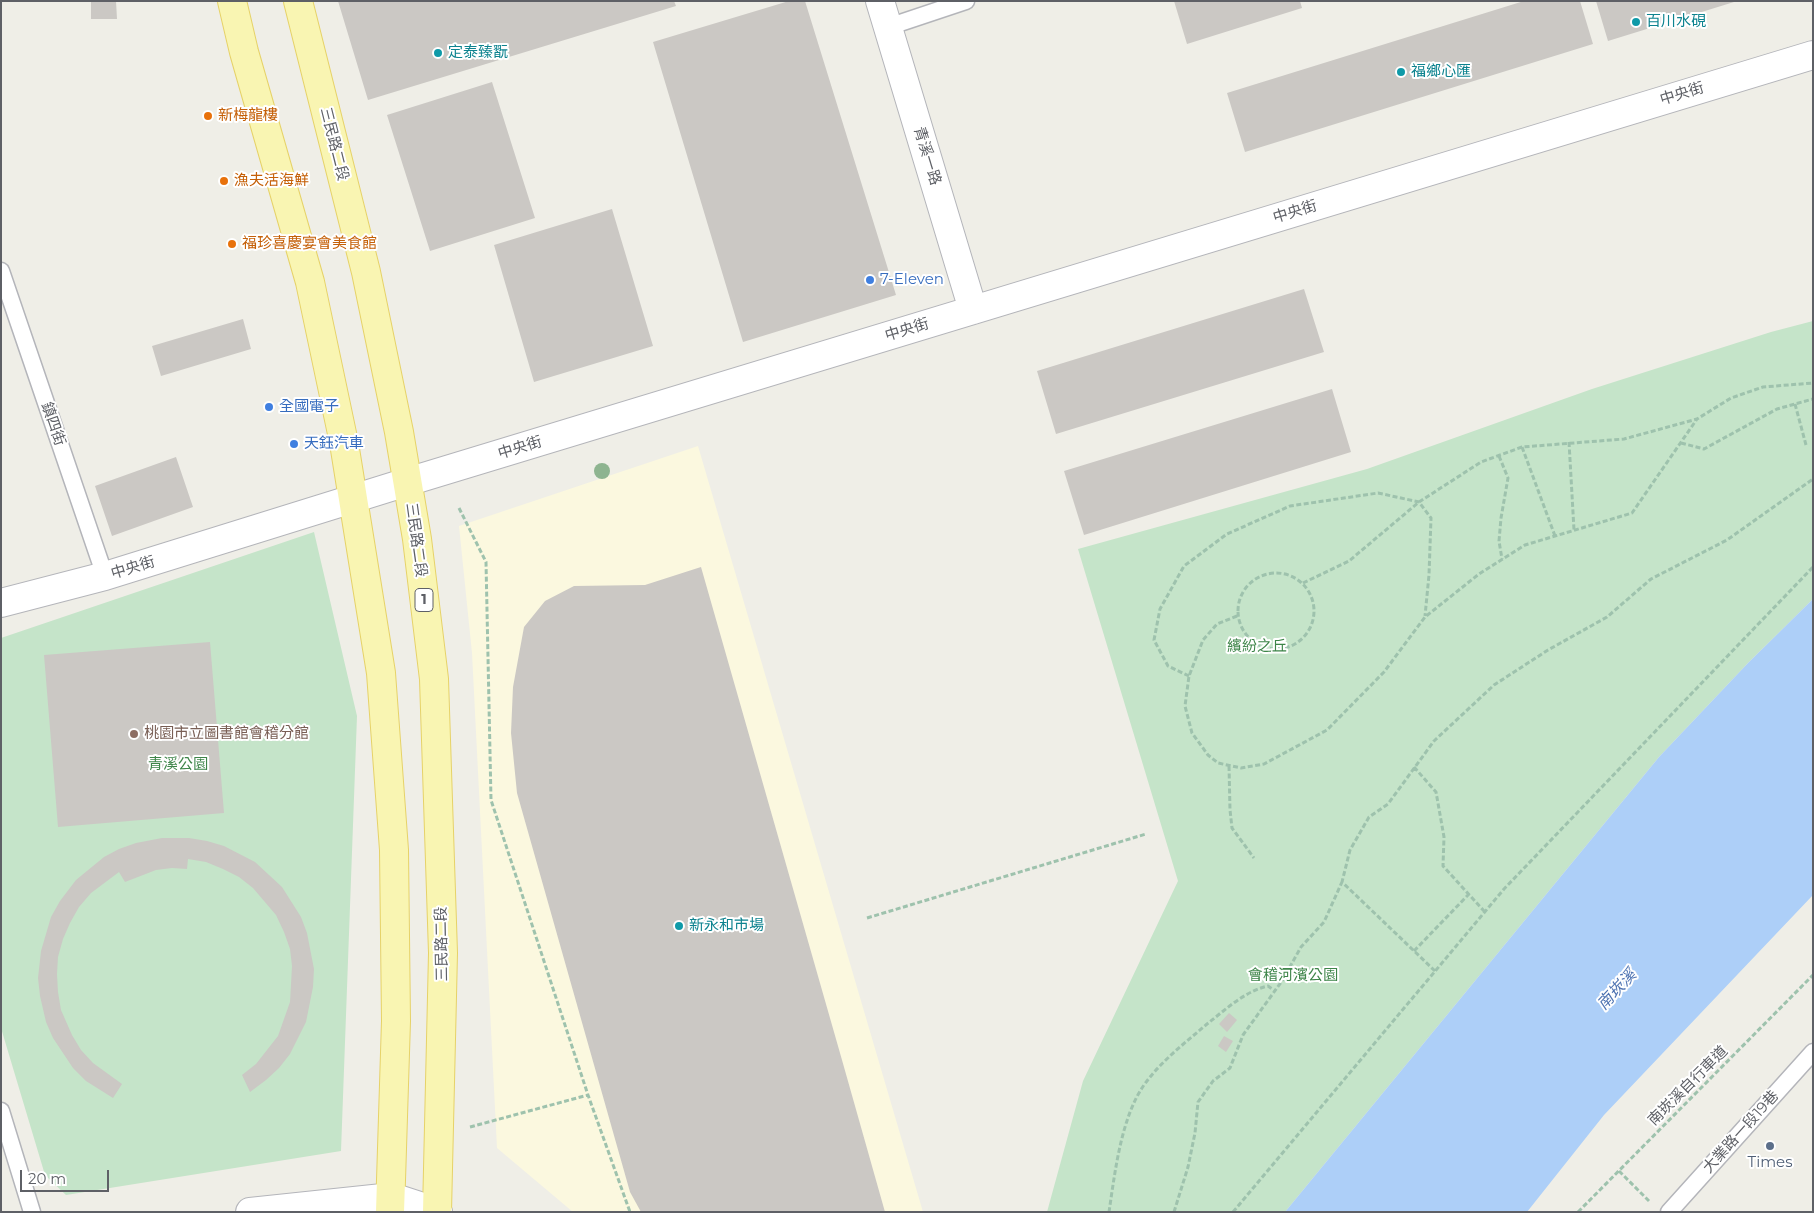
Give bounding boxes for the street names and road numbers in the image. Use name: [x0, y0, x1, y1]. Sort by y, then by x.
street label: 中央街: [1658, 79, 1706, 109]
street label: 三民路二段: [316, 105, 352, 183]
street label: 青溪一路: [910, 125, 944, 187]
street label: 中央街: [1271, 197, 1319, 227]
street label: 中央街: [883, 315, 931, 345]
street label: 鎮四街: [37, 400, 69, 448]
street label: 中央街: [496, 433, 544, 463]
street label: 三民路二段: [402, 502, 430, 578]
street label: 中央街: [109, 553, 157, 583]
road number: 1: [415, 588, 433, 612]
street label: 三民路二段: [432, 906, 452, 982]
street label: 南崁溪自行車道: [1645, 1043, 1731, 1129]
street label: 大業路一段19巷: [1699, 1087, 1783, 1177]

